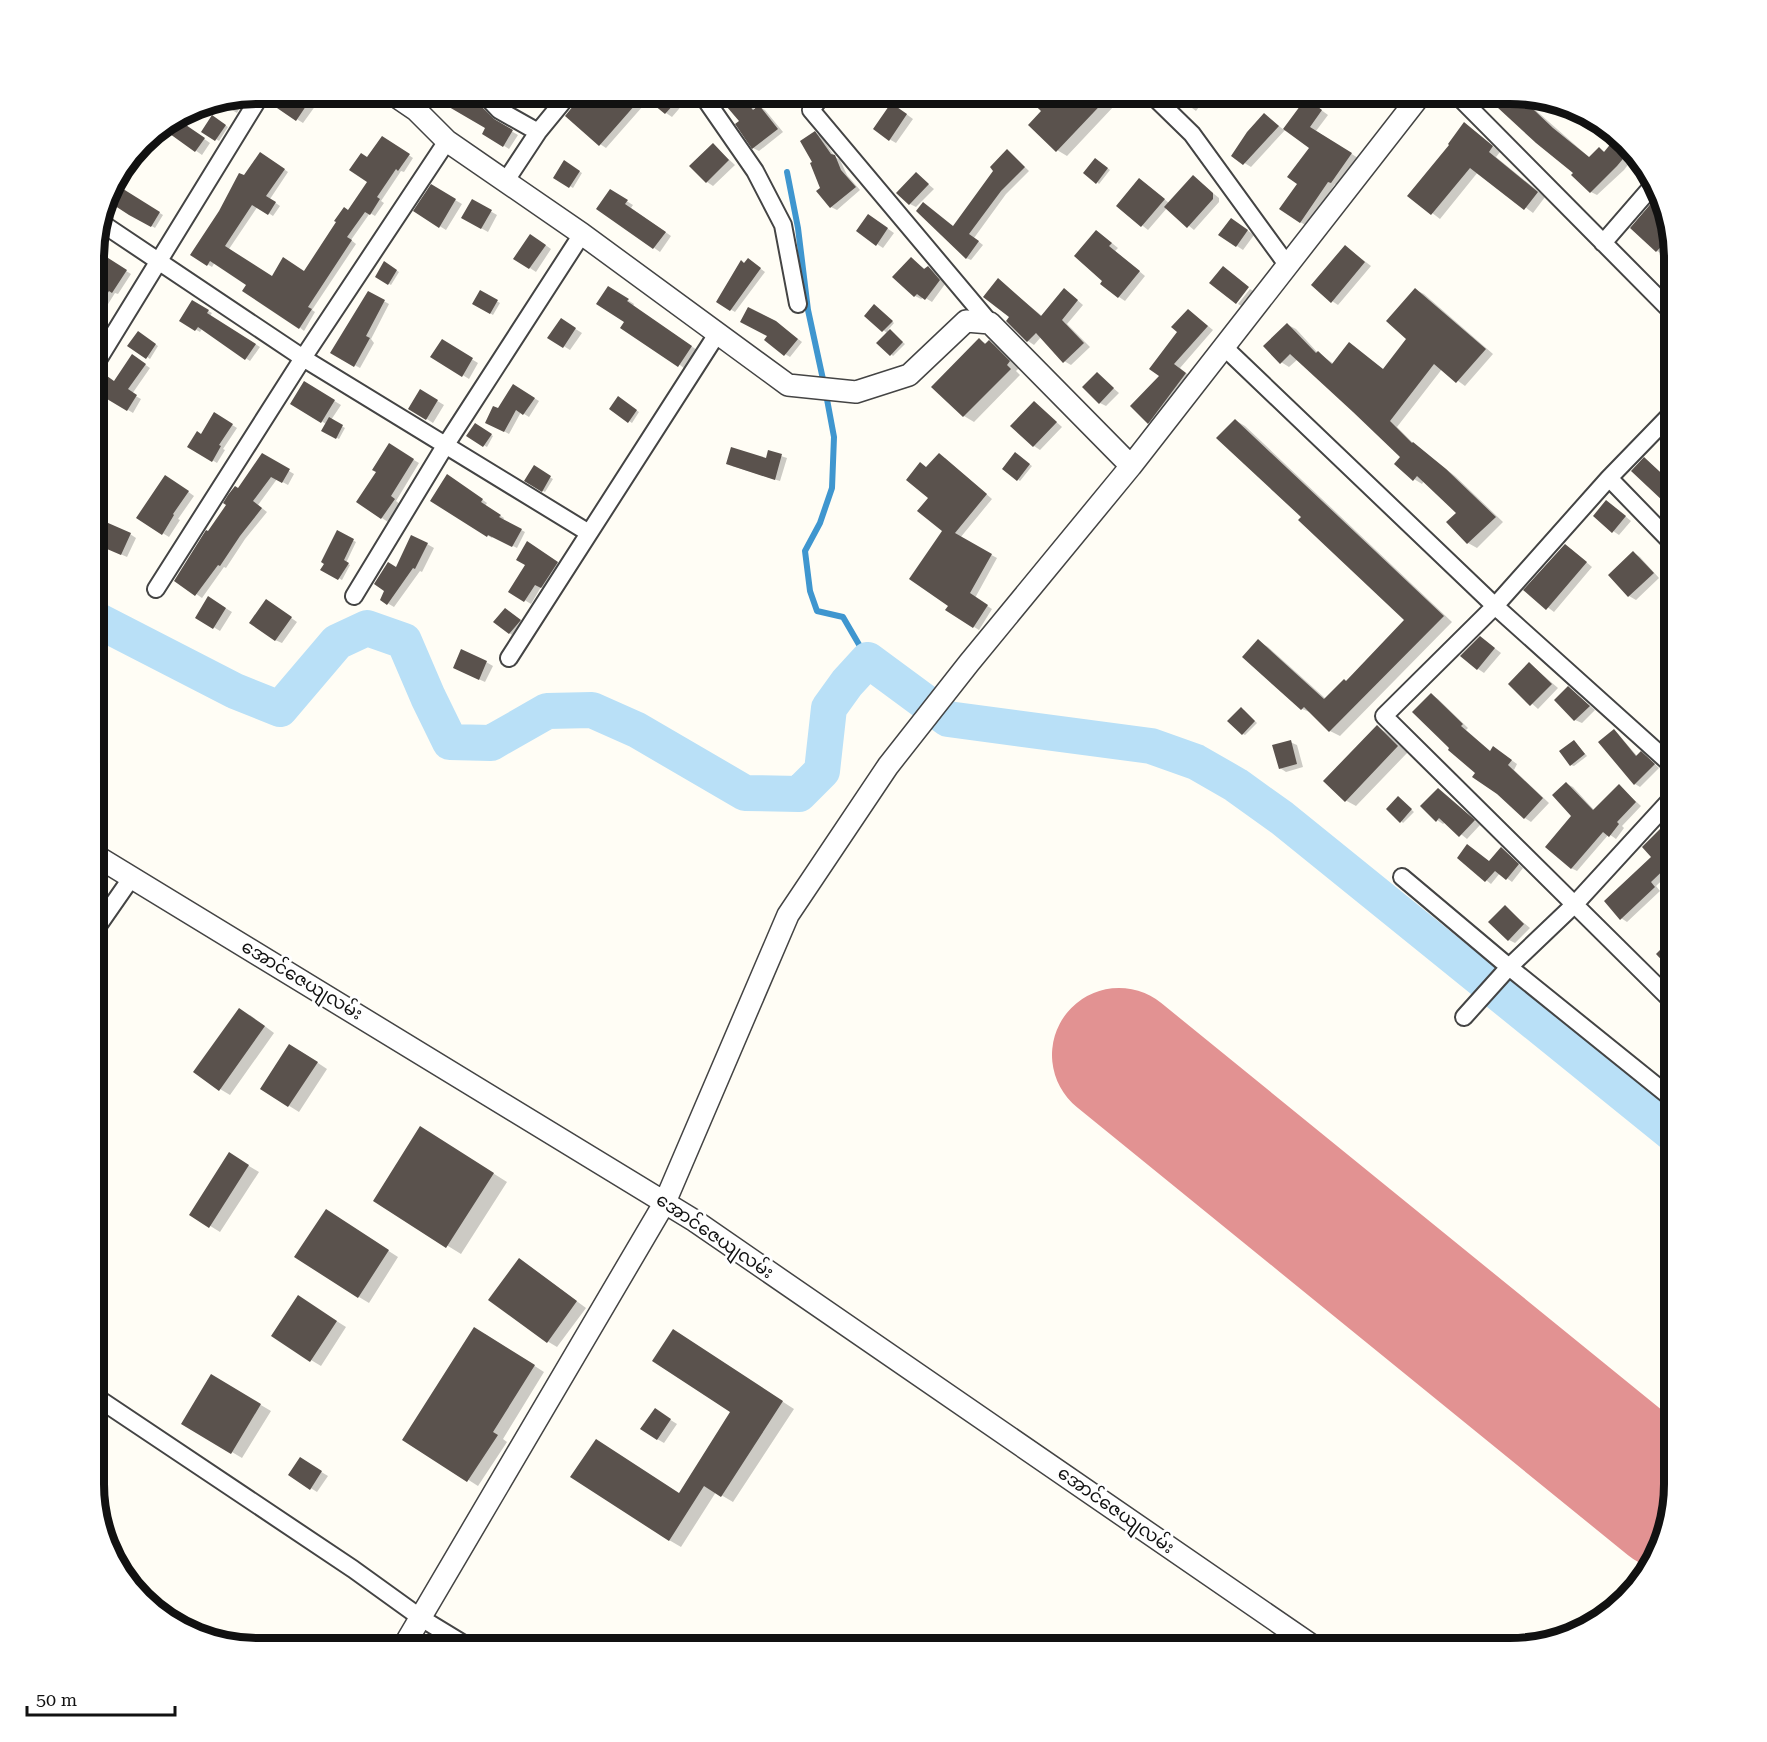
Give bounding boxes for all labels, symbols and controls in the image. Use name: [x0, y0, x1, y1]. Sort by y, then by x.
street label: အောင်ဇေယျလမ်း: [235, 934, 368, 1028]
street label: အောင်ဇေယျလမ်း: [650, 1187, 779, 1287]
street label: အောင်ဇေယျလမ်း: [1051, 1460, 1180, 1562]
scale bar: [27, 1679, 176, 1717]
text: 50 m: [36, 1689, 77, 1710]

